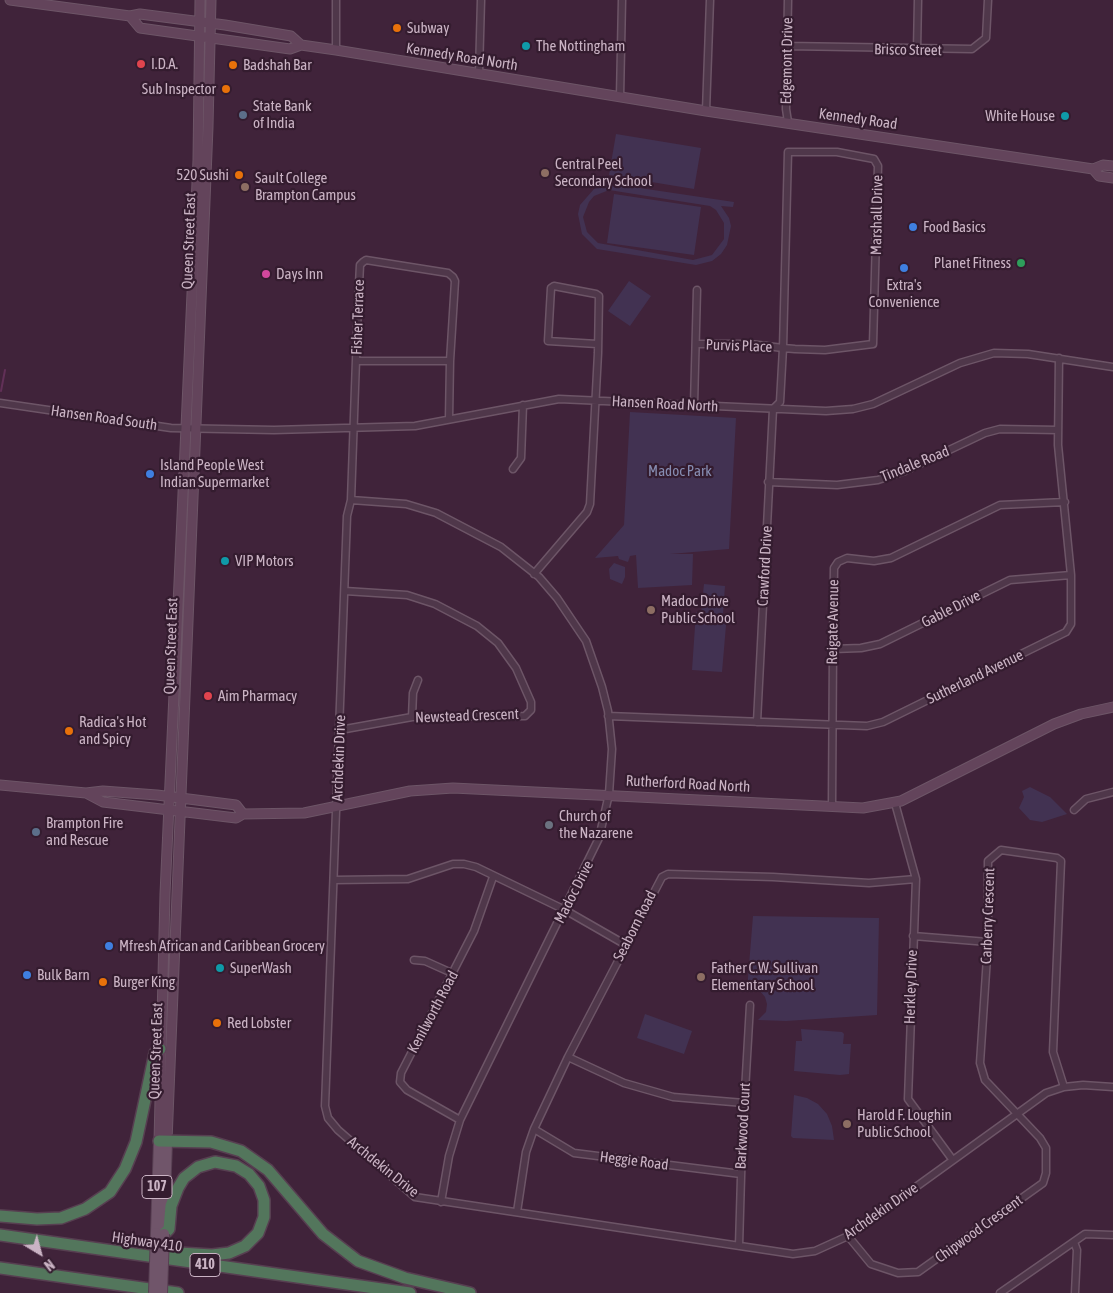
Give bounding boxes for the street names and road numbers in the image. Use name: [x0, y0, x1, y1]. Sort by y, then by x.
street label: Edgemont Drive: [777, 17, 797, 105]
street label: Kennedy Road North: [405, 39, 519, 75]
street label: Brisco Street: [874, 40, 942, 60]
street label: Kennedy Road: [818, 105, 898, 133]
street label: Marshall Drive: [867, 175, 887, 255]
street label: Queen Street East: [178, 192, 200, 290]
street label: Fisher Terrace: [348, 279, 368, 355]
street label: Purvis Place: [705, 336, 773, 356]
street label: Hansen Road North: [611, 392, 719, 416]
street label: Hansen Road South: [50, 402, 158, 434]
street label: Tindale Road: [878, 442, 952, 486]
street label: Crawford Drive: [754, 525, 776, 607]
street label: Reigate Avenue: [823, 579, 843, 665]
street label: Gable Drive: [918, 586, 984, 632]
street label: Queen Street East: [160, 597, 182, 695]
street label: Sutherland Avenue: [924, 646, 1026, 708]
street label: Newstead Crescent: [415, 705, 519, 727]
street label: Archdekin Drive: [328, 714, 350, 802]
street label: Rutherford Road North: [625, 772, 751, 796]
street label: Madoc Drive: [551, 858, 597, 926]
street label: Carberry Crescent: [977, 868, 999, 964]
street label: Seaborn Road: [610, 888, 660, 964]
street label: Herkley Drive: [901, 950, 921, 1024]
street label: Kenilworth Road: [404, 968, 462, 1056]
street label: Queen Street East: [145, 1002, 167, 1100]
street label: Barkwood Court: [732, 1082, 754, 1170]
street label: Archdekin Drive: [344, 1133, 422, 1201]
street label: Heggie Road: [599, 1148, 669, 1174]
road number: 107: [142, 1176, 172, 1198]
street label: Archdekin Drive: [840, 1179, 922, 1243]
street label: Chipwood Crescent: [932, 1191, 1026, 1267]
street label: Highway 410: [111, 1228, 183, 1256]
road number: 410: [190, 1254, 220, 1276]

